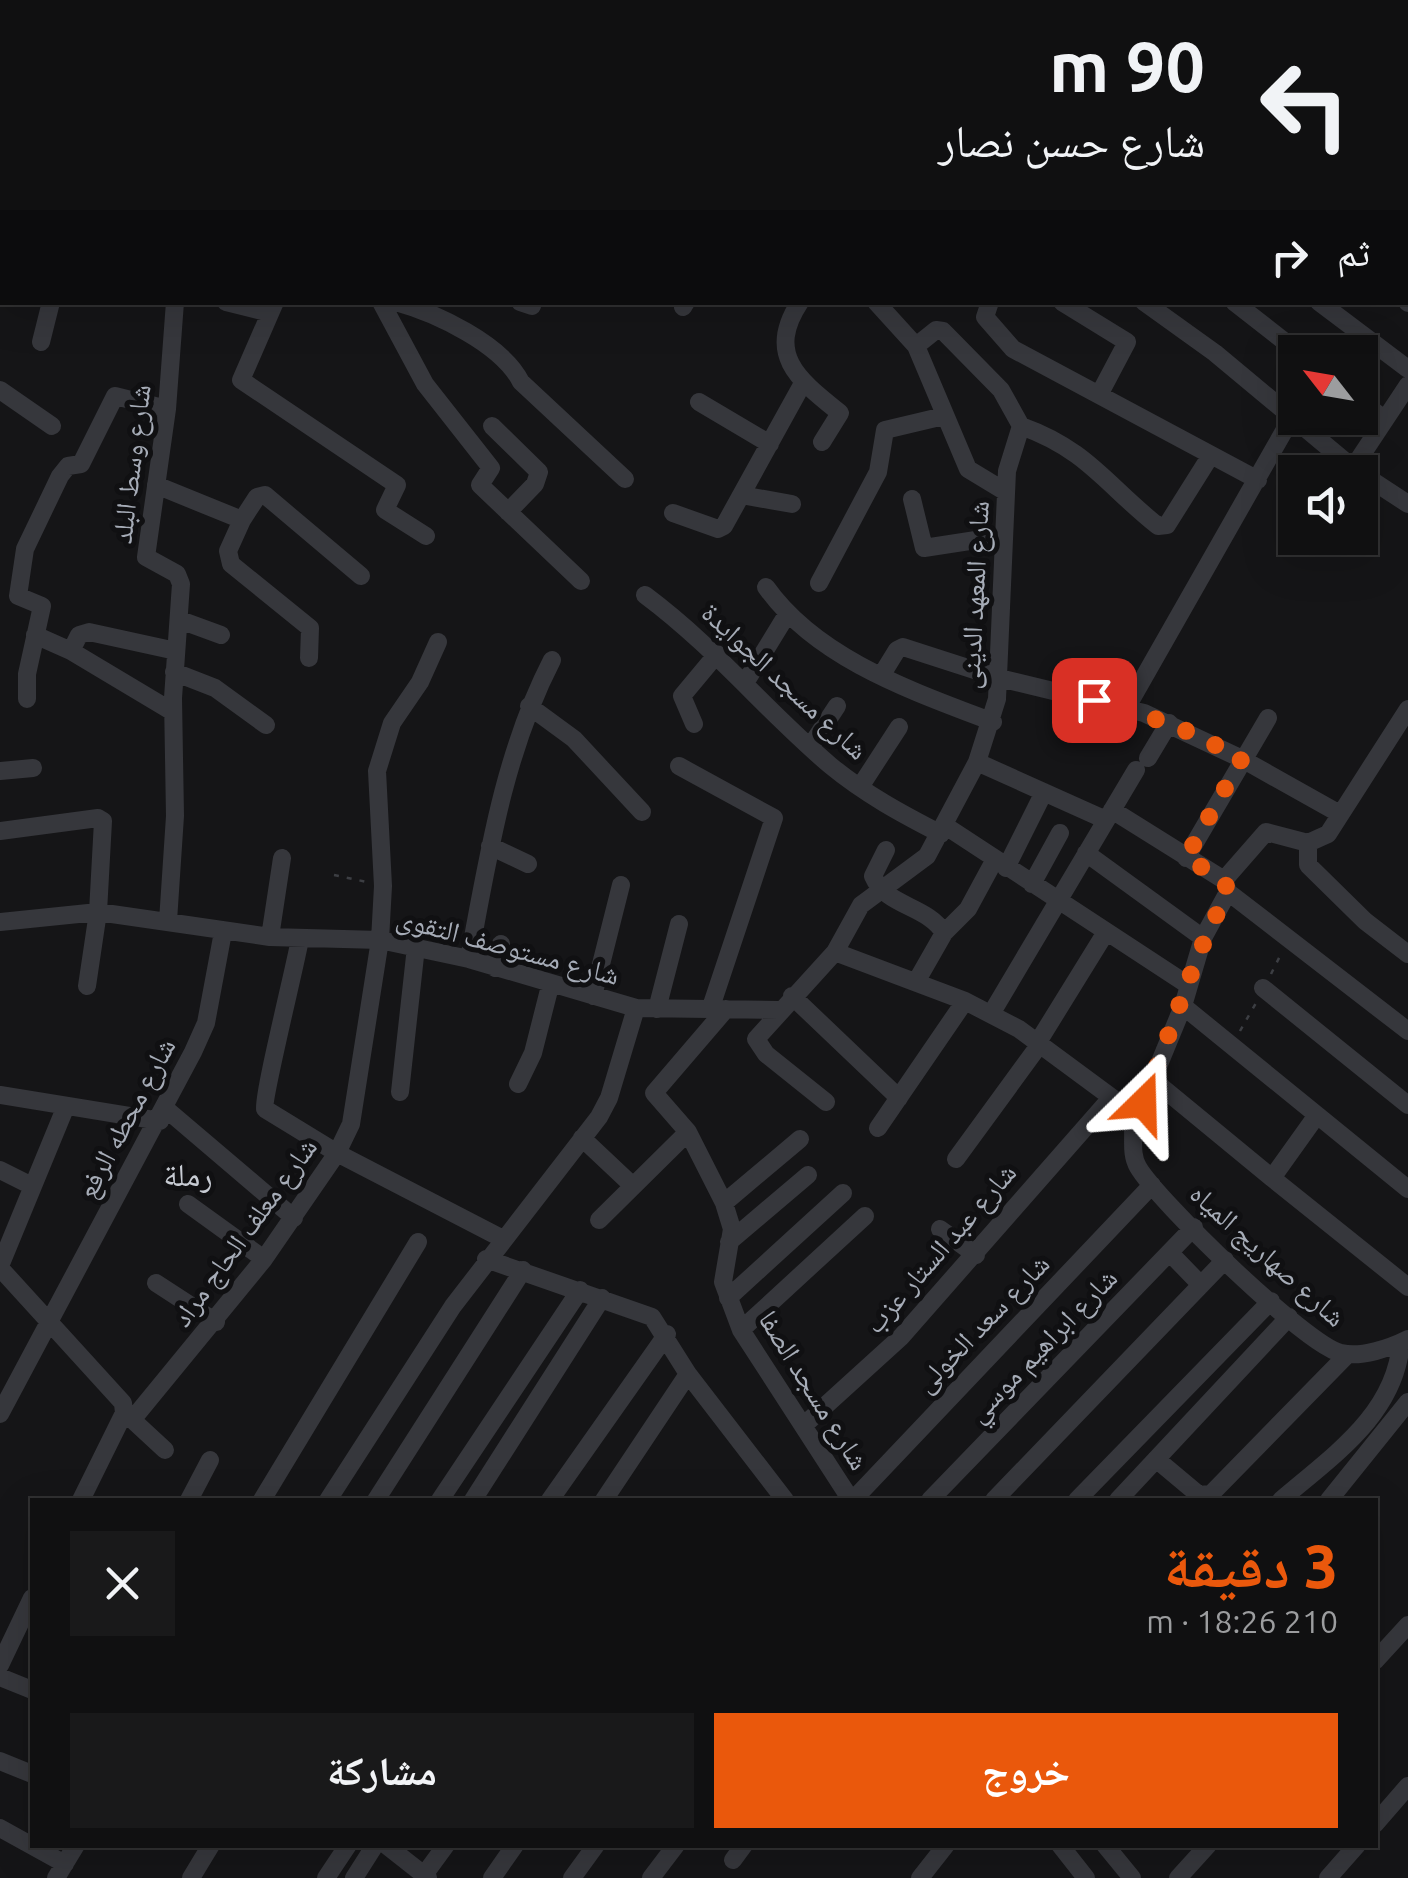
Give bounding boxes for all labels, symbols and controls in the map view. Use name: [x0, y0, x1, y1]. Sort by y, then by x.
text: 90 m: [1049, 27, 1205, 105]
icon: left: [1240, 40, 1370, 170]
text: شارع حسن نصار: [938, 115, 1205, 166]
icon: right: [1262, 230, 1317, 285]
text: ثم: [1337, 231, 1370, 273]
north arrow: [1278, 335, 1378, 435]
map controls: [1278, 335, 1378, 555]
street label: شارع وسط البلد: [105, 383, 159, 546]
button: sound: [1278, 455, 1378, 555]
street label: شارع المعهد الدينى: [953, 500, 997, 690]
street label: شارع مسجد الجوايدة: [694, 596, 874, 767]
pin: [1052, 658, 1137, 743]
icon: arrive: [1067, 673, 1122, 728]
street label: شارع مستوصف التقوى: [393, 901, 623, 993]
street label: شارع محطه الرفع: [70, 1032, 183, 1204]
position arrow: [1091, 1051, 1195, 1155]
street label: شارع معلف الحاج مراد: [165, 1132, 325, 1334]
district label: رملة: [163, 1156, 213, 1193]
street label: شارع عبد الستار عزب: [858, 1157, 1024, 1341]
street label: شارع صهاريج المياه: [1183, 1177, 1352, 1334]
street label: شارع سعد الخولى: [908, 1248, 1057, 1400]
street label: شارع ابراهيم موسي: [961, 1262, 1128, 1433]
street label: شارع مسجد الصفا: [751, 1305, 876, 1477]
button: close: [70, 1531, 175, 1636]
text: 3 دقيقة: [1164, 1532, 1338, 1599]
text: 210 m · 18:26: [1146, 1603, 1338, 1639]
button: مشاركة: [70, 1713, 694, 1828]
button: خروج: [714, 1713, 1338, 1828]

